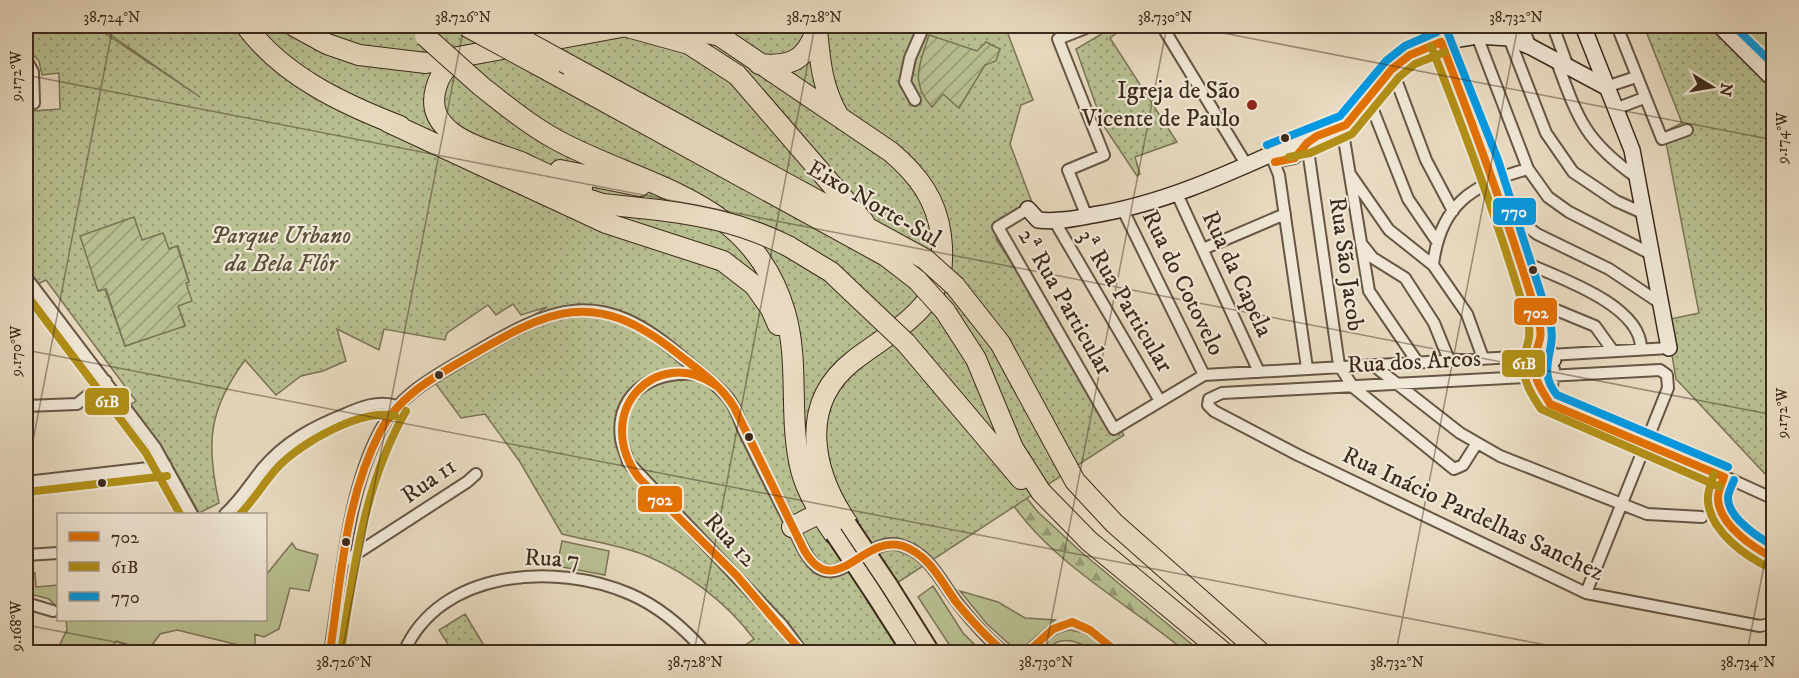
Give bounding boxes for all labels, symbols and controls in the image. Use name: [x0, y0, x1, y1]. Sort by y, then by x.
text: 38.724°N: [84, 8, 140, 27]
text: 38.726°N: [435, 8, 491, 27]
text: 38.728°N: [786, 8, 842, 27]
text: 38.730°N: [1138, 8, 1192, 27]
text: 38.732°N: [1489, 8, 1543, 27]
text: 9.172°W: [7, 51, 26, 102]
north arrow: [1682, 57, 1742, 117]
place label: Igreja de São Vicente de Paulo: [1081, 76, 1240, 134]
text: N: [1715, 81, 1737, 98]
marker: Igreja de São Vicente de Paulo: [1245, 98, 1259, 112]
text: 9.174°W: [1773, 112, 1792, 165]
unlabelled marker: [1279, 132, 1291, 144]
street label: Eixo Norte-Sul: [801, 153, 947, 255]
street label: Rua São Jacob: [1322, 195, 1370, 333]
line badge: 770: [1492, 197, 1537, 226]
text: 770: [1501, 202, 1527, 222]
street label: Rua do Cotovelo: [1135, 205, 1231, 361]
street label: Rua da Capela: [1195, 206, 1280, 343]
park label: Parque Urbano da Bela Flôr: [211, 221, 351, 279]
street label: 2ª Rua Particular: [1011, 223, 1119, 381]
street label: 3ª Rua Particular: [1071, 224, 1179, 378]
unlabelled marker: [1527, 264, 1539, 276]
line badge: 702: [1513, 297, 1558, 326]
text: 702: [1524, 303, 1550, 323]
text: 9.170°W: [7, 325, 26, 378]
street label: Rua dos Arcos: [1346, 344, 1482, 380]
line badge: 61B: [1501, 349, 1546, 378]
text: 61B: [1512, 354, 1536, 374]
unlabelled marker: [433, 369, 445, 381]
line badge: 61B: [84, 387, 130, 416]
text: 9.172°W: [1773, 388, 1792, 439]
text: 61B: [95, 392, 119, 412]
unlabelled marker: [743, 431, 755, 443]
street label: Rua Inácio Pardelhas Sanchez: [1337, 440, 1609, 588]
street label: Rua 11: [396, 451, 462, 511]
unlabelled marker: [96, 477, 108, 489]
line badge: 702: [637, 485, 683, 513]
text: 702: [648, 490, 674, 510]
street label: Rua 12: [697, 507, 763, 574]
legend: [57, 513, 267, 621]
text: 702: [111, 527, 139, 549]
unlabelled marker: [340, 536, 352, 548]
street label: Rua 7: [523, 543, 581, 575]
text: 61B: [111, 557, 138, 579]
text: 770: [111, 587, 140, 609]
text: 9.168°W: [7, 601, 26, 652]
text: 38.726°N: [316, 653, 372, 672]
text: 38.728°N: [667, 653, 723, 672]
text: 38.730°N: [1019, 653, 1073, 672]
text: 38.732°N: [1370, 653, 1424, 672]
text: 38.734°N: [1720, 653, 1776, 672]

